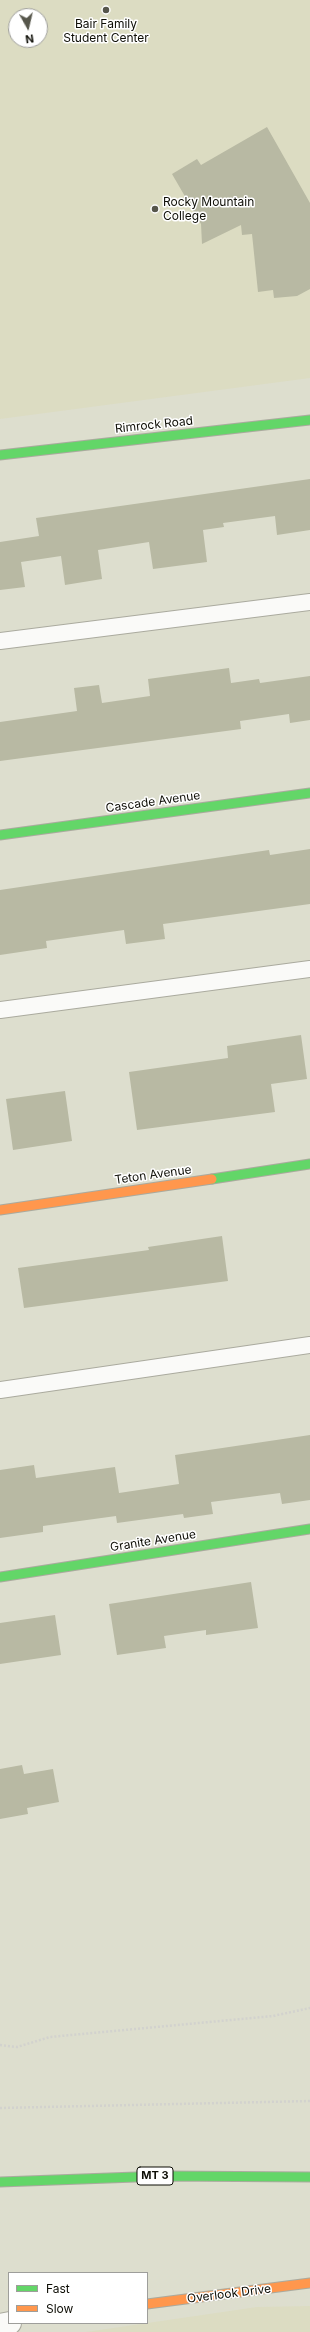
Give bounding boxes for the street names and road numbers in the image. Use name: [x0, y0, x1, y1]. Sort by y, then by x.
street label: Rimrock Road: [114, 414, 194, 436]
street label: Cascade Avenue: [105, 788, 201, 816]
street label: Teton Avenue: [114, 1162, 192, 1188]
street label: Granite Avenue: [109, 1527, 197, 1555]
road number: MT 3: [137, 2167, 173, 2185]
street label: Overlook Drive: [186, 2282, 272, 2306]

